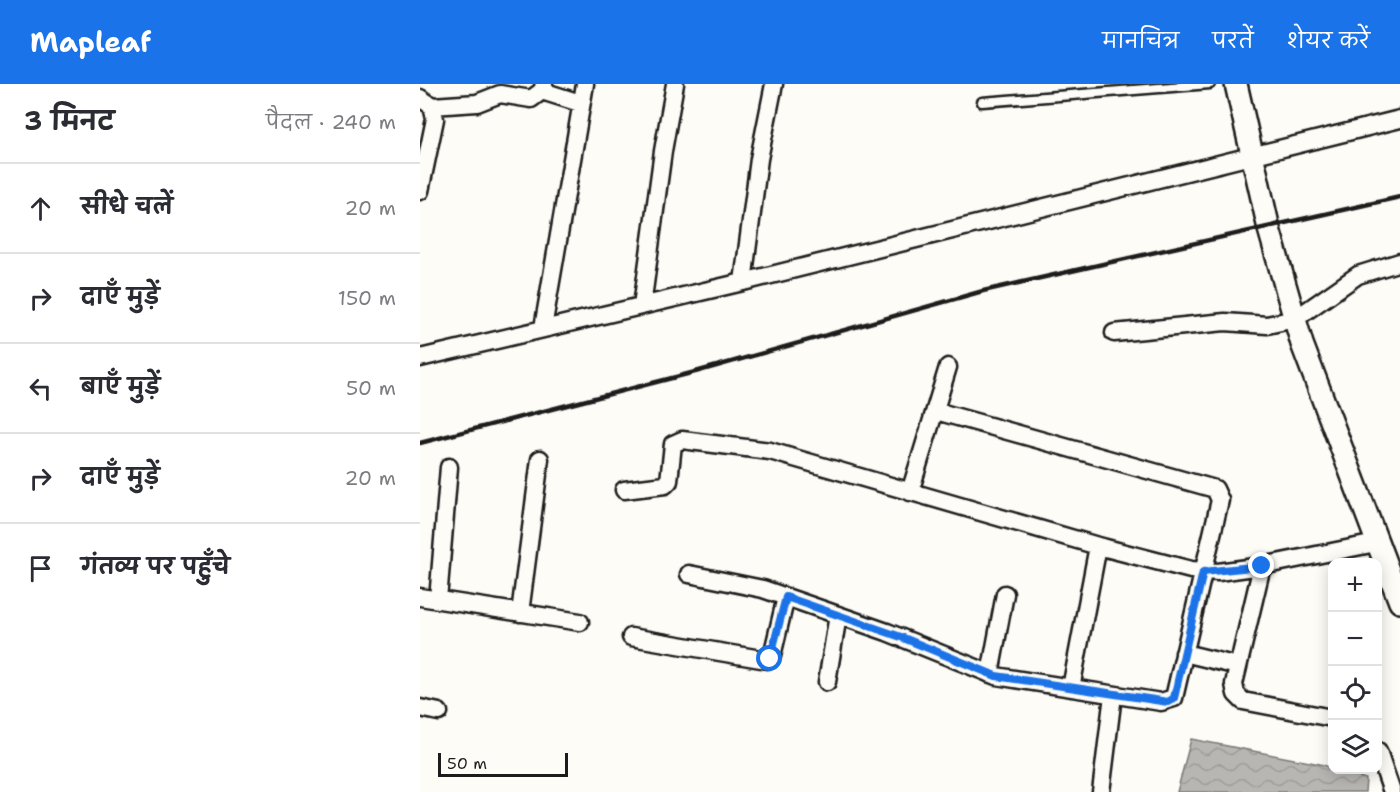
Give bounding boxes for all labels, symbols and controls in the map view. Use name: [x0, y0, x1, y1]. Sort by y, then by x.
text: Mapleaf: [30, 23, 151, 61]
text: मानचित्र: [1102, 27, 1179, 55]
text: परतें: [1212, 27, 1254, 55]
text: शेयर करें: [1287, 27, 1370, 55]
text: 3 मिनट: [24, 103, 114, 138]
text: पैदल · 240 m: [266, 109, 396, 135]
icon: ahead: [24, 192, 57, 225]
text: सीधे चलें: [81, 192, 173, 221]
text: 20 m: [345, 195, 396, 221]
icon: right: [24, 282, 57, 315]
text: दाएँ मुड़ें: [81, 282, 160, 311]
text: 150 m: [338, 285, 396, 311]
icon: left: [24, 372, 57, 405]
text: बाएँ मुड़ें: [81, 372, 160, 401]
text: 50 m: [346, 375, 396, 401]
icon: right: [24, 462, 57, 495]
text: दाएँ मुड़ें: [81, 462, 160, 491]
text: 20 m: [345, 465, 396, 491]
icon: arrive: [24, 552, 57, 585]
text: गंतव्य पर पहुँचे: [81, 552, 230, 581]
route end: [1248, 552, 1274, 578]
map controls: [1328, 558, 1382, 774]
button: +: [1328, 558, 1382, 612]
button: −: [1328, 612, 1382, 666]
route start: [756, 645, 782, 671]
button: locate: [1328, 666, 1382, 720]
button: layers: [1328, 720, 1382, 774]
scale bar: [438, 750, 568, 778]
text: 50 m: [447, 753, 487, 774]

